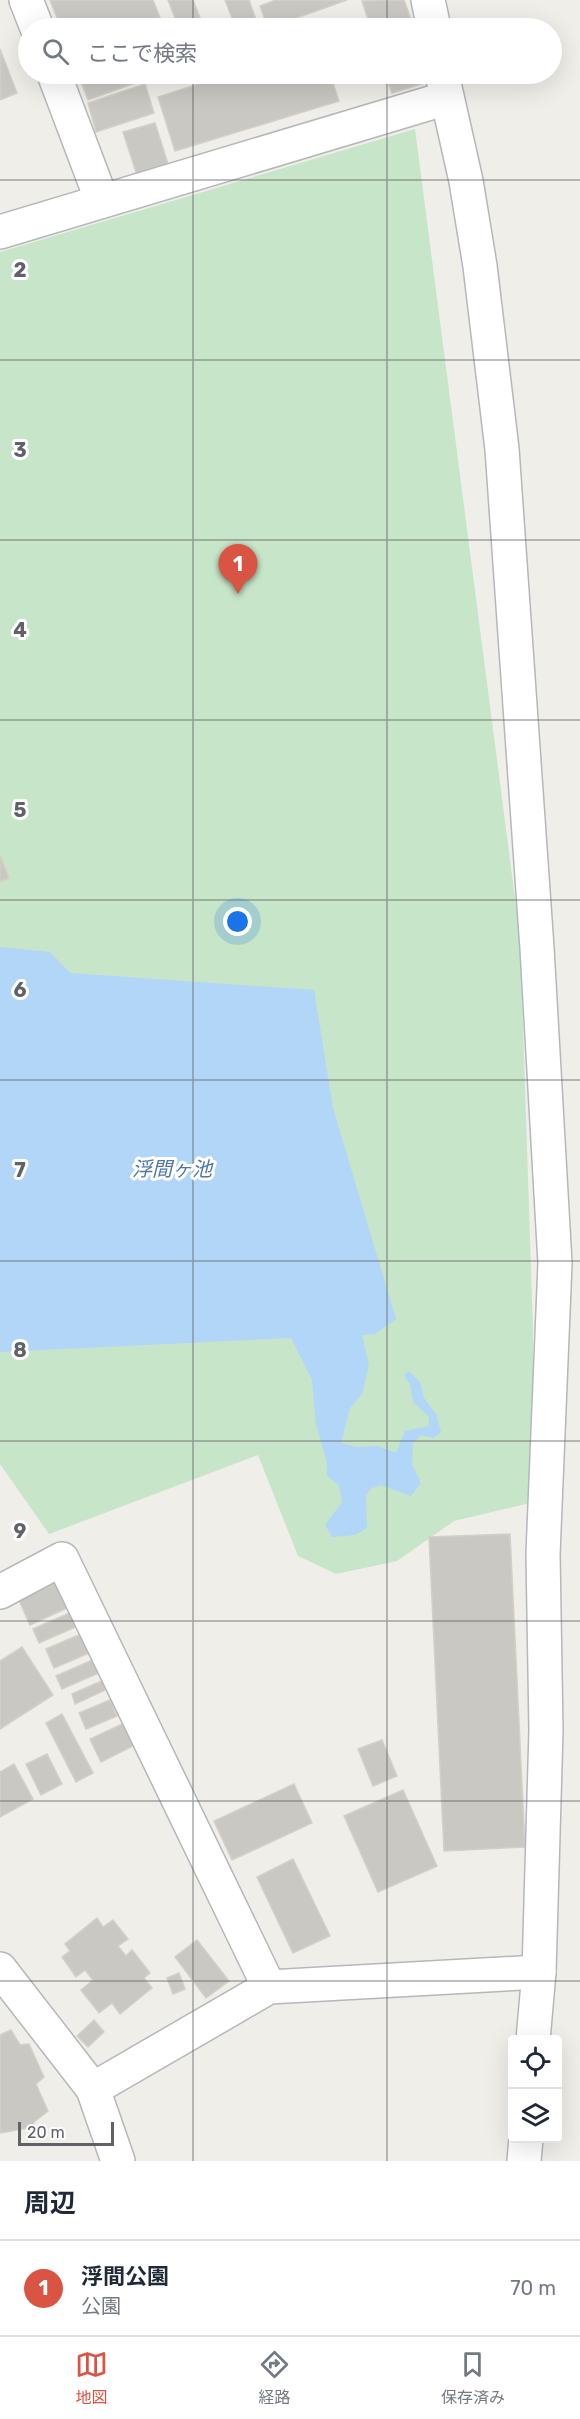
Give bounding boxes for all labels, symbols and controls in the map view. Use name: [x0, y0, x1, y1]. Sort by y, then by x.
search box: [18, 18, 562, 84]
icon: search: [39, 35, 72, 68]
text: ここで検索: [87, 40, 197, 67]
text: 2: [14, 258, 27, 282]
text: 3: [13, 438, 27, 462]
pin: 1: [218, 544, 258, 594]
text: 4: [13, 618, 27, 642]
text: 5: [14, 798, 27, 822]
your location: [223, 907, 252, 936]
text: 6: [13, 978, 27, 1002]
water label: 浮間ヶ池: [132, 1157, 214, 1181]
text: 7: [14, 1158, 26, 1182]
text: 8: [13, 1338, 27, 1362]
text: 9: [14, 1519, 27, 1543]
map controls: [508, 2035, 562, 2143]
button: locate: [508, 2035, 562, 2089]
button: layers: [508, 2089, 562, 2143]
scale bar: [18, 2119, 114, 2146]
text: 20 m: [27, 2123, 65, 2142]
text: 周辺: [24, 2188, 76, 2219]
text: 浮間公園: [81, 2263, 169, 2290]
text: 1: [39, 2276, 48, 2300]
text: 70 m: [510, 2276, 556, 2300]
text: 公園: [81, 2294, 121, 2318]
tab: 地図: [75, 2348, 108, 2408]
tab: 経路: [258, 2348, 291, 2408]
tab: 保存済み: [441, 2348, 505, 2408]

